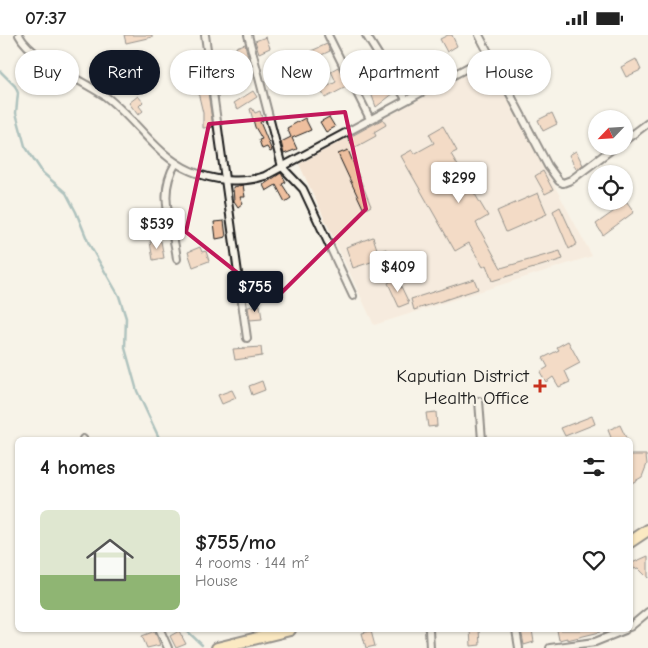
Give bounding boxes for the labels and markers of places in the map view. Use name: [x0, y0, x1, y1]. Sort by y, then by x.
pin: $299: [429, 161, 489, 204]
pin: $539: [127, 207, 187, 250]
pin: $409: [368, 251, 428, 293]
pin: $755: [225, 271, 285, 313]
place label: Kaputian District Health Office: [396, 365, 530, 409]
marker: Kaputian District Health Office: [533, 379, 547, 393]

